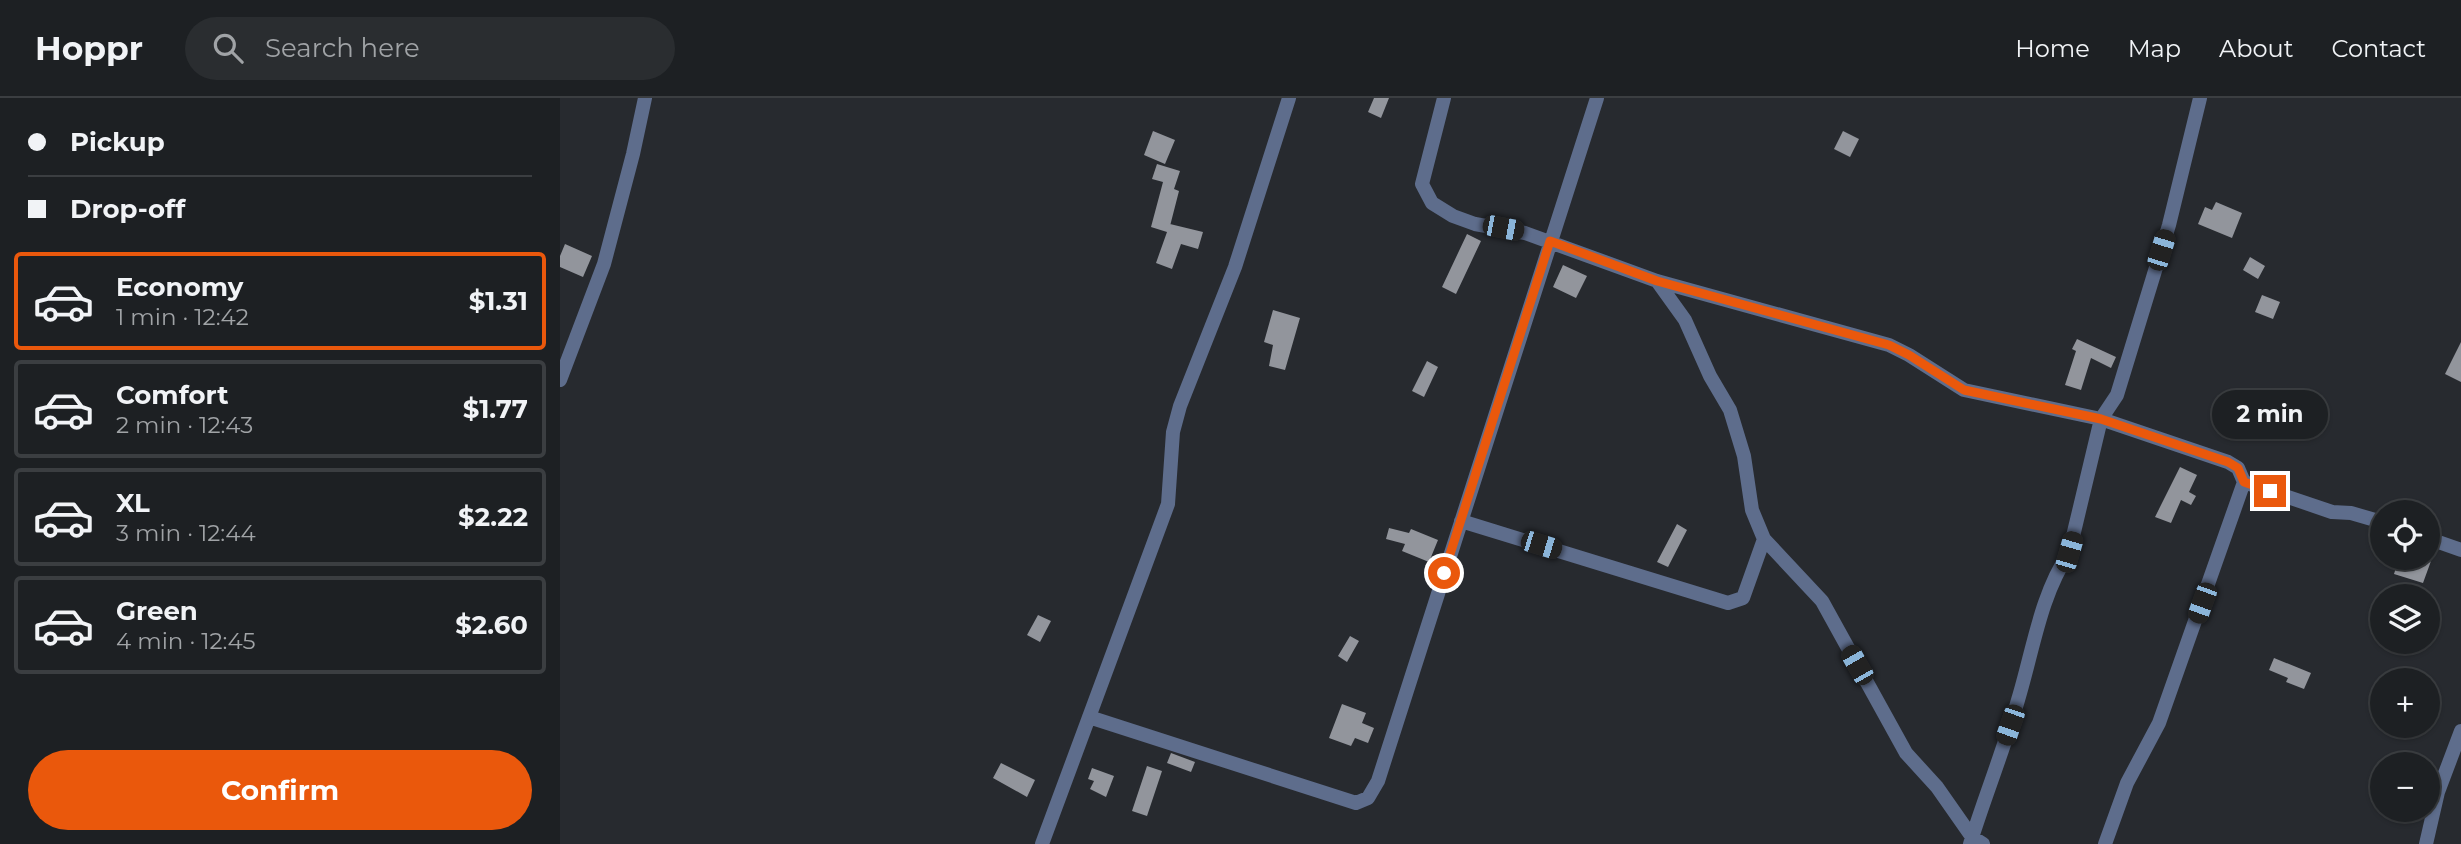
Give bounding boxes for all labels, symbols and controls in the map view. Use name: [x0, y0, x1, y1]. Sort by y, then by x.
search box: [185, 17, 675, 80]
text: Hoppr: [35, 28, 143, 68]
icon: search: [209, 29, 247, 67]
text: Search here: [265, 32, 420, 64]
text: Home: [2015, 34, 2090, 63]
text: Map: [2128, 34, 2181, 63]
text: About: [2219, 34, 2293, 63]
text: Contact: [2331, 34, 2426, 63]
text: Pickup: [70, 126, 165, 158]
text: Drop-off: [70, 193, 185, 225]
car: [1481, 214, 1526, 242]
car: [2145, 227, 2178, 273]
icon: car: [32, 270, 95, 333]
text: Economy: [116, 271, 243, 303]
text: $1.31: [469, 285, 528, 317]
text: 1 min · 12:42: [116, 303, 249, 331]
icon: car: [32, 378, 95, 441]
text: Comfort: [116, 379, 228, 411]
callout: 2 min: [2212, 390, 2328, 438]
text: $1.77: [463, 393, 528, 425]
text: 2 min: [2236, 400, 2304, 428]
text: 2 min · 12:43: [116, 411, 253, 439]
route end: [2254, 475, 2286, 507]
icon: car: [32, 486, 95, 549]
text: XL: [116, 487, 150, 519]
map controls: [2370, 500, 2440, 822]
button: locate: [2370, 500, 2440, 570]
text: $2.22: [458, 501, 528, 533]
text: 3 min · 12:44: [116, 519, 256, 547]
car: [1518, 529, 1565, 561]
car: [2054, 529, 2085, 575]
route start: [1428, 557, 1460, 589]
car: [2185, 580, 2220, 626]
button: layers: [2370, 584, 2440, 654]
icon: car: [32, 594, 95, 657]
text: Green: [116, 595, 198, 627]
text: $2.60: [455, 609, 528, 641]
text: 4 min · 12:45: [116, 627, 256, 655]
car: [1838, 642, 1877, 688]
button: +: [2370, 668, 2440, 738]
car: [1994, 702, 2027, 748]
button: Confirm: [28, 750, 532, 830]
button: −: [2370, 752, 2440, 822]

